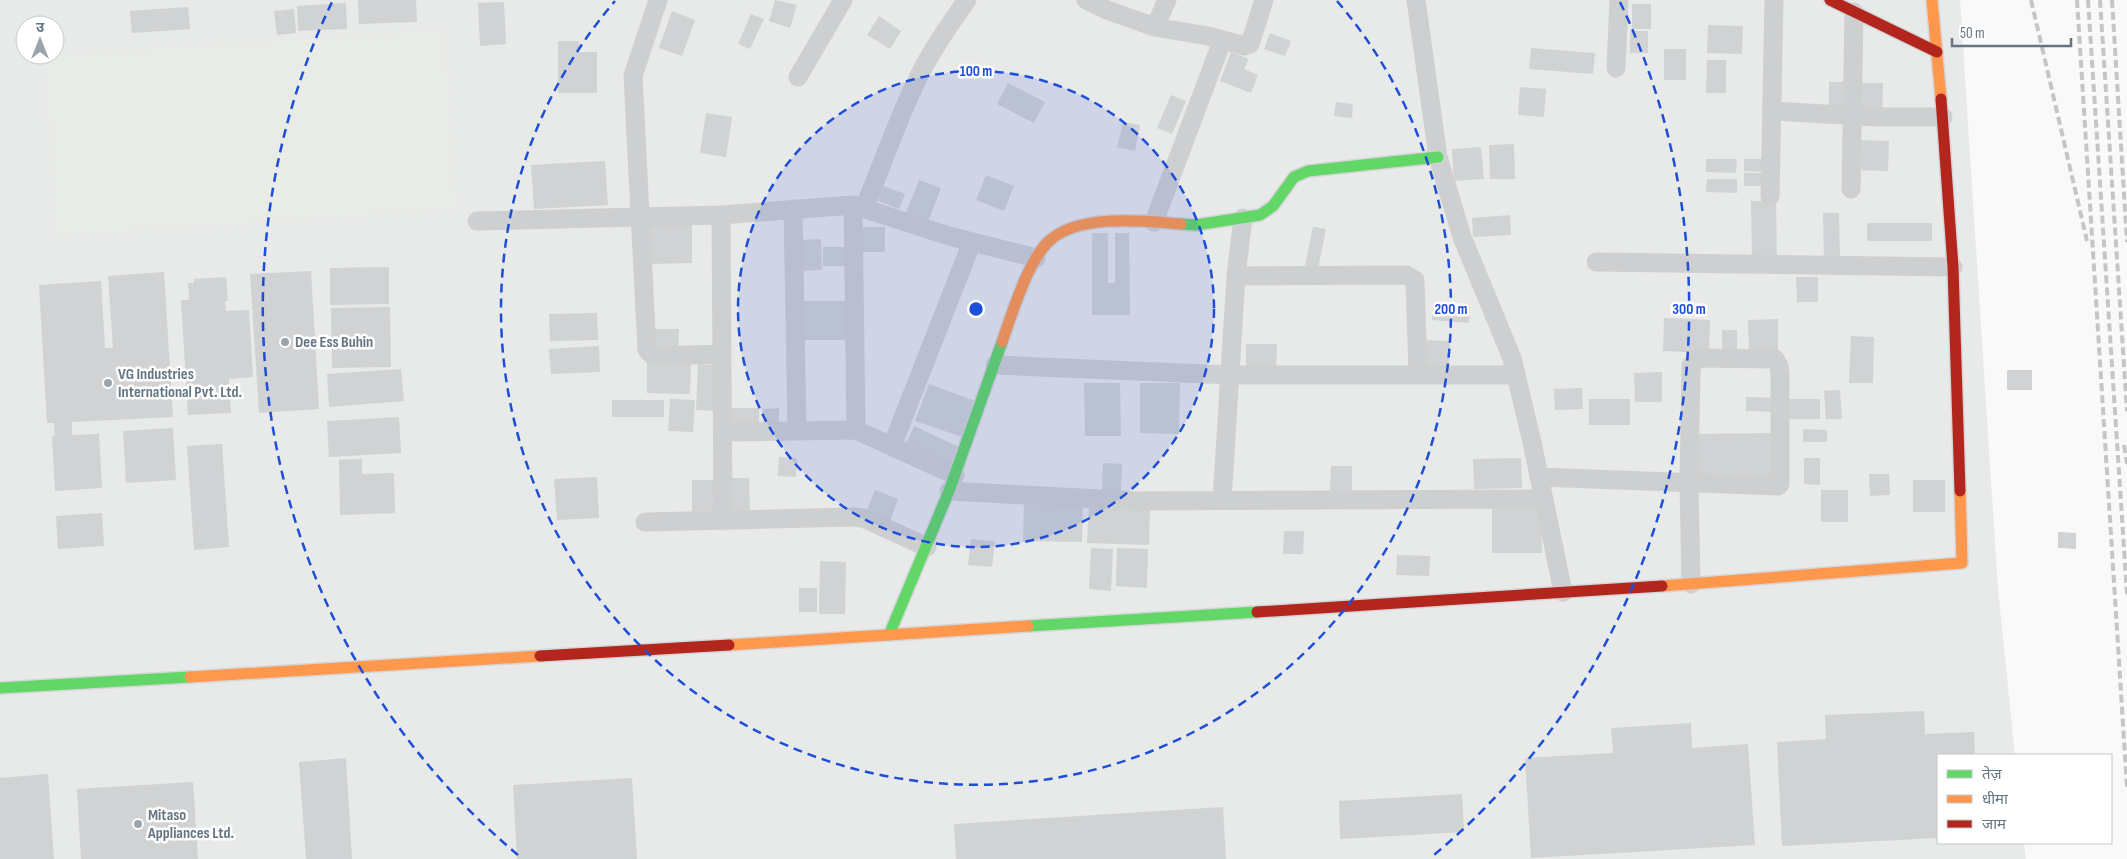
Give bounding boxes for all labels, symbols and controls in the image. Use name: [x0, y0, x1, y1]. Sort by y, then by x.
north arrow: [15, 15, 65, 65]
scale bar: [1952, 15, 2071, 47]
text: उ: [36, 19, 45, 36]
text: 50 m: [1960, 24, 1985, 43]
text: 100 m: [960, 62, 992, 81]
centre of rings: [967, 300, 985, 318]
text: 200 m: [1434, 300, 1468, 319]
text: 300 m: [1672, 300, 1706, 319]
place label: Dee Ess Buhin: [295, 333, 373, 352]
marker: Dee Ess Buhin: [279, 336, 291, 348]
place label: VG Industries International Pvt. Ltd.: [118, 365, 242, 402]
marker: VG Industries International Pvt. Ltd.: [102, 377, 114, 389]
legend: [1937, 754, 2112, 844]
text: तेज़: [1982, 765, 2003, 784]
text: धीमा: [1982, 790, 2009, 809]
place label: Mitaso Appliances Ltd.: [147, 806, 234, 843]
text: जाम: [1982, 815, 2007, 834]
marker: Mitaso Appliances Ltd.: [132, 818, 144, 830]

